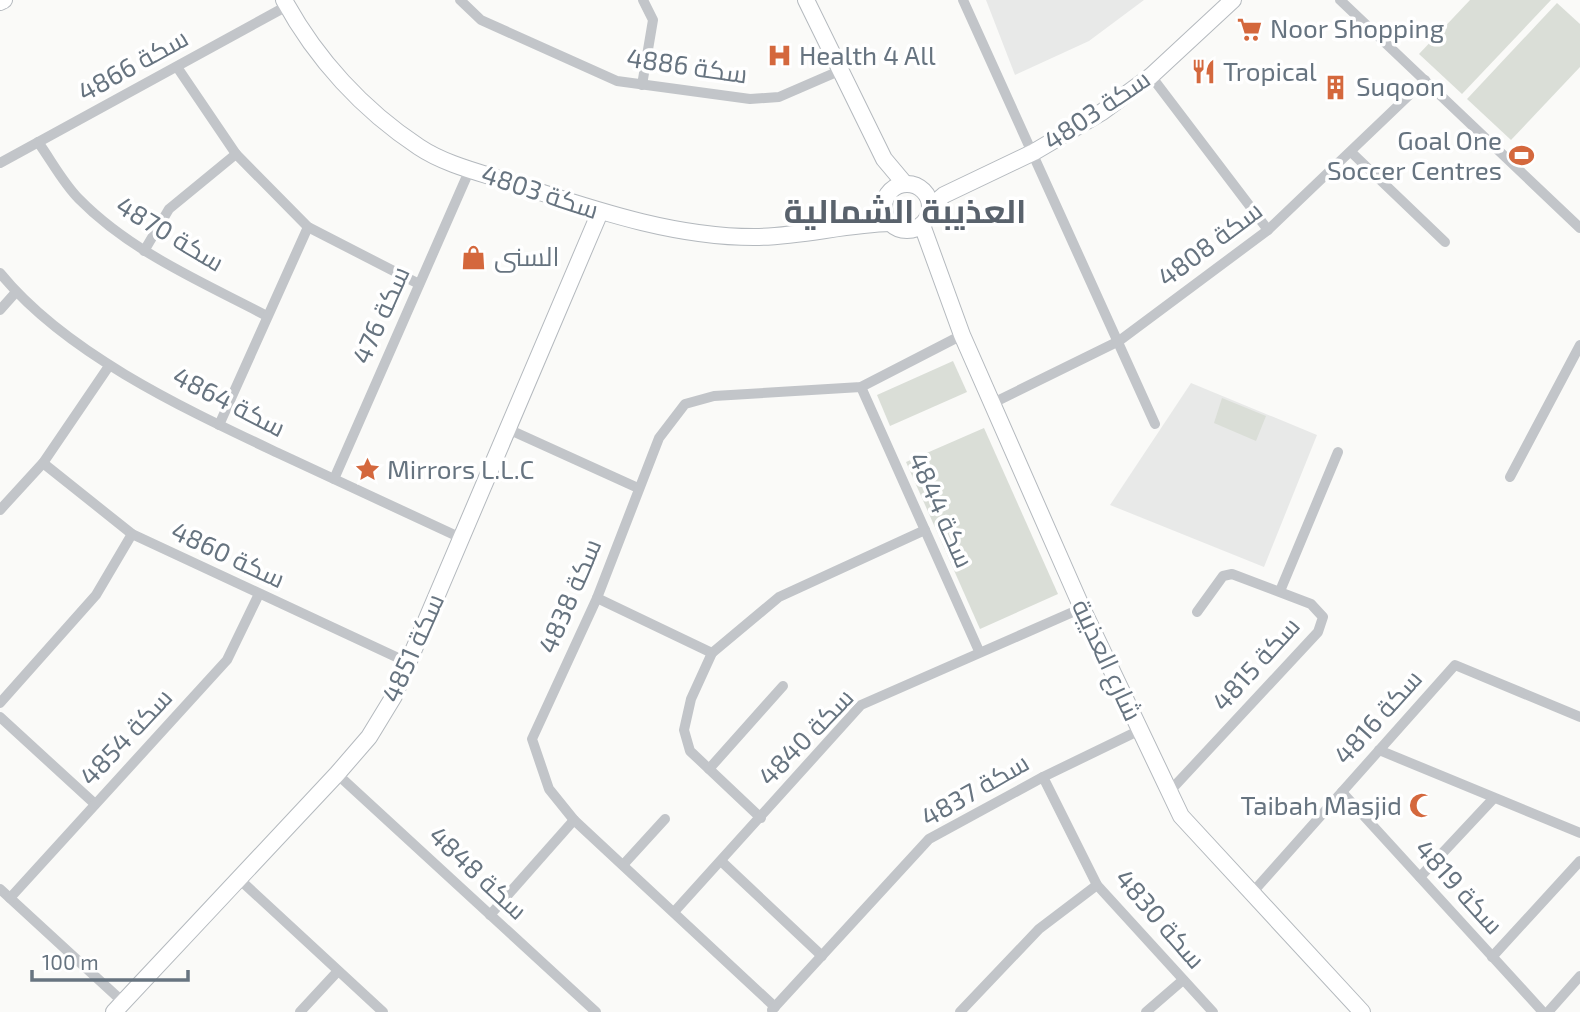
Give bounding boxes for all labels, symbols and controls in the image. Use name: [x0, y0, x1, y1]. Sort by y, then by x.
place label: Noor Shopping: [1270, 12, 1444, 43]
supermarket icon: Noor Shopping: [1236, 15, 1264, 43]
street label: سكة 4866: [72, 21, 193, 107]
place label: Health 4 All: [799, 39, 936, 70]
street label: سكة 4886: [625, 41, 750, 88]
hospital icon: Health 4 All: [765, 42, 793, 70]
place label: Tropical: [1223, 55, 1317, 86]
restaurant icon: Tropical: [1189, 58, 1217, 86]
street label: سكة 4803: [1037, 62, 1155, 156]
place label: Suqoon: [1356, 70, 1445, 101]
building icon: Suqoon: [1322, 73, 1350, 101]
place label: Goal One Soccer Centres: [1327, 124, 1502, 185]
sports icon: Goal One Soccer Centres: [1508, 142, 1536, 170]
street label: سكة 4803: [478, 157, 603, 224]
street label: سكة 4870: [111, 188, 230, 277]
district label: العذيبة الشمالية: [784, 190, 1026, 230]
street label: سكة 4808: [1151, 194, 1267, 292]
place label: السنى: [494, 240, 559, 273]
shop icon: السنى: [460, 243, 488, 271]
street label: سكة 476: [344, 261, 415, 368]
street label: سكة 4864: [168, 359, 291, 442]
street label: سكة 4844: [903, 447, 982, 572]
place label: Mirrors L.L.C: [387, 453, 534, 484]
place icon: Mirrors L.L.C: [353, 456, 381, 484]
street label: سكة 4860: [167, 514, 290, 593]
street label: سكة 4838: [531, 533, 607, 657]
street label: سكة 4851: [374, 588, 449, 706]
street label: شارع العذيبة: [1064, 594, 1150, 726]
street label: سكة 4815: [1205, 610, 1305, 716]
street label: سكة 4816: [1326, 662, 1427, 770]
street label: سكة 4854: [72, 681, 178, 791]
street label: سكة 4840: [751, 681, 859, 791]
street label: سكة 4837: [915, 746, 1034, 832]
place label: Taibah Masjid: [1240, 789, 1402, 820]
mosque icon: Taibah Masjid: [1408, 792, 1436, 820]
street label: سكة 4848: [423, 819, 535, 925]
street label: سكة 4819: [1410, 832, 1511, 940]
street label: سكة 4830: [1110, 862, 1213, 974]
scale bar: [32, 939, 187, 983]
text: 100 m: [42, 949, 99, 974]

